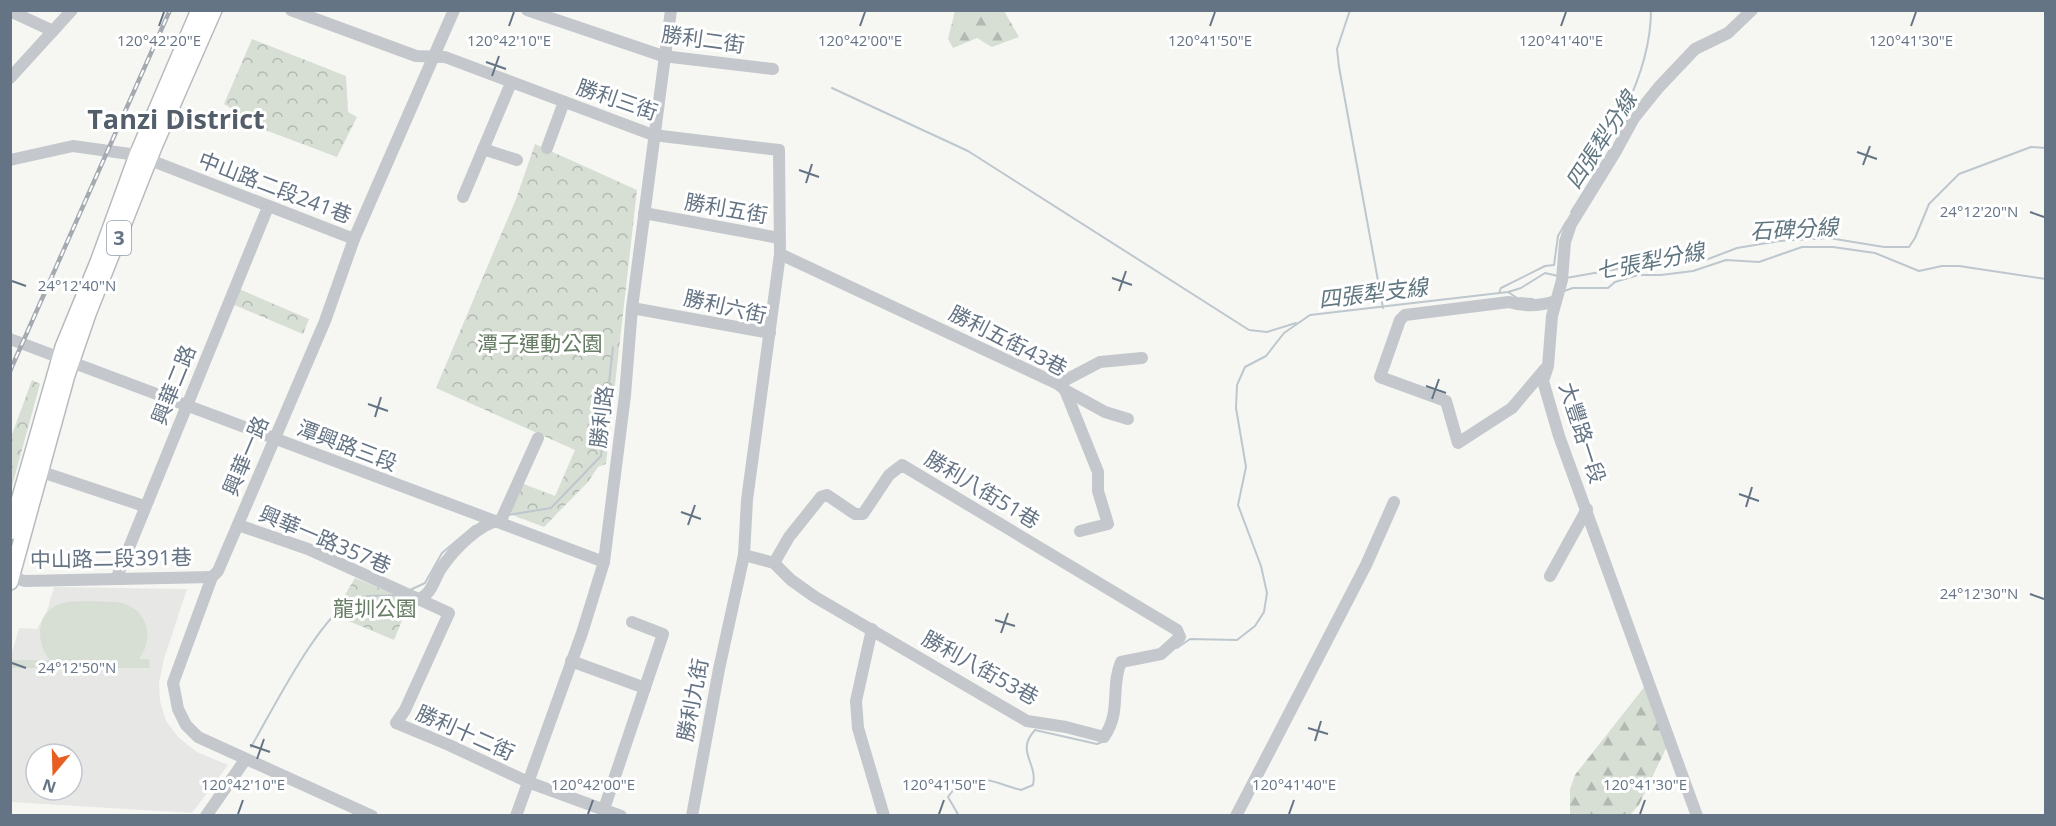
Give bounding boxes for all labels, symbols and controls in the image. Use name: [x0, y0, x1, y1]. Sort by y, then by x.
street label: 勝利二街: [660, 19, 747, 59]
text: 120°42'20"E: [117, 30, 201, 50]
text: 120°42'10"E: [467, 30, 551, 50]
text: 120°42'00"E: [818, 30, 902, 50]
text: 120°41'50"E: [1168, 30, 1252, 50]
text: 120°41'40"E: [1519, 30, 1603, 50]
text: 120°41'30"E: [1869, 30, 1953, 50]
street label: 勝利三街: [573, 72, 662, 126]
water label: 四張犁分線: [1558, 83, 1644, 194]
district label: Tanzi District: [87, 100, 265, 137]
street label: 中山路二段241巷: [195, 145, 356, 229]
street label: 勝利五街: [682, 187, 770, 229]
text: 24°12'20"N: [1940, 201, 2018, 221]
water label: 石碑分線: [1749, 211, 1842, 245]
road number: 3: [107, 221, 131, 255]
water label: 七張犁分線: [1593, 234, 1710, 285]
water label: 四張犁支線: [1316, 270, 1432, 314]
text: 24°12'40"N: [38, 275, 116, 295]
street label: 勝利六街: [681, 283, 769, 329]
street label: 勝利五街43巷: [945, 298, 1072, 382]
park label: 潭子運動公園: [477, 329, 603, 357]
street label: 興華二路: [144, 340, 202, 429]
street label: 大豐路一段: [1553, 378, 1612, 487]
street label: 勝利路: [583, 384, 619, 450]
street label: 興華一路: [216, 411, 274, 500]
street label: 潭興路三段: [293, 413, 401, 477]
street label: 勝利八街51巷: [920, 444, 1045, 534]
street label: 興華一路357巷: [255, 499, 396, 580]
street label: 中山路二段391巷: [30, 543, 192, 573]
text: 24°12'30"N: [1940, 583, 2018, 603]
park label: 龍圳公園: [333, 594, 417, 622]
street label: 勝利八街53巷: [917, 624, 1044, 711]
street label: 勝利九街: [670, 656, 714, 744]
text: 24°12'50"N: [38, 657, 116, 677]
street label: 勝利十二街: [412, 698, 519, 766]
north arrow: [24, 742, 84, 802]
text: N: [39, 774, 59, 799]
text: 120°42'10"E: [201, 774, 285, 794]
text: 120°42'00"E: [551, 774, 635, 794]
text: 120°41'50"E: [902, 774, 986, 794]
text: 120°41'40"E: [1252, 774, 1336, 794]
text: 120°41'30"E: [1603, 774, 1687, 794]

